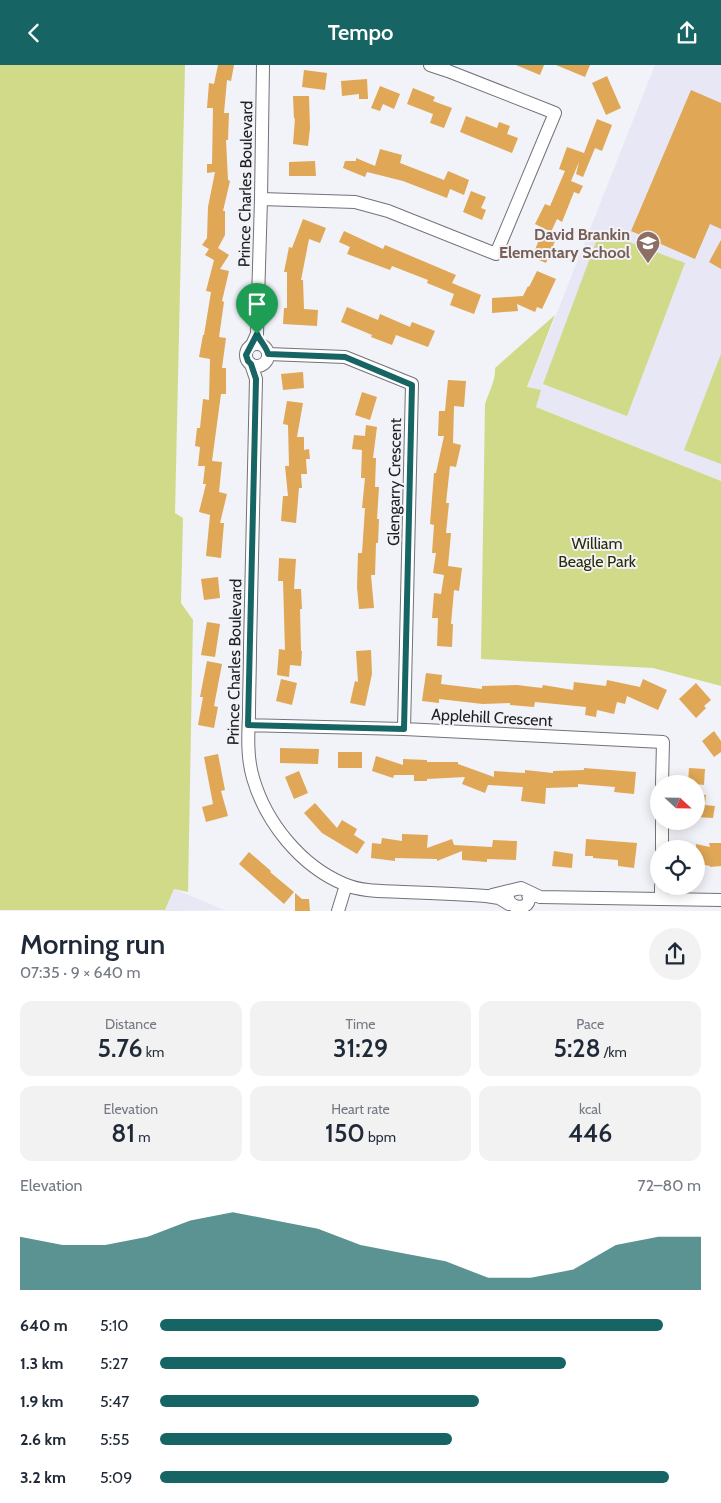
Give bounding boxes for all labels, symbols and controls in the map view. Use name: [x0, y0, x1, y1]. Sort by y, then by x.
icon: back: [20, 19, 48, 47]
text: Tempo: [328, 19, 393, 46]
icon: share: [673, 19, 701, 47]
street label: Prince Charles Boulevard: [235, 101, 256, 267]
place label: David Brankin Elementary School: [499, 225, 630, 262]
school or university icon: David Brankin Elementary School: [635, 230, 661, 264]
pin: [236, 283, 278, 334]
icon: arrive: [243, 290, 271, 318]
street label: Glengarry Crescent: [384, 417, 405, 546]
park label: William Beagle Park: [558, 534, 637, 571]
street label: Prince Charles Boulevard: [224, 579, 245, 745]
street label: Applehill Crescent: [431, 705, 554, 730]
north arrow: [650, 775, 705, 830]
map controls: [650, 775, 705, 895]
button: locate: [650, 840, 705, 895]
text: Morning run: [20, 927, 165, 961]
button: share: [649, 928, 701, 980]
text: 07:35 · 9 × 640 m: [20, 963, 141, 982]
text: Distance: [105, 1015, 157, 1033]
text: Time: [346, 1015, 375, 1033]
text: Pace: [576, 1015, 604, 1033]
text: 5.76: [97, 1033, 143, 1063]
text: 31:29: [333, 1033, 388, 1063]
text: 5:28: [553, 1033, 601, 1063]
text: km: [143, 1043, 164, 1061]
text: /km: [601, 1043, 627, 1061]
text: Elevation: [103, 1100, 158, 1118]
text: Heart rate: [331, 1100, 390, 1118]
text: kcal: [579, 1100, 601, 1118]
text: 81: [111, 1118, 135, 1148]
text: 150: [325, 1118, 365, 1148]
text: 446: [568, 1118, 612, 1148]
text: m: [135, 1128, 151, 1146]
text: bpm: [365, 1128, 396, 1146]
text: Elevation: [20, 1176, 83, 1195]
text: 72–80 m: [638, 1176, 701, 1195]
text: 640 m: [20, 1316, 68, 1335]
text: 5:10: [100, 1316, 128, 1335]
text: 1.3 km: [20, 1354, 63, 1373]
text: 5:27: [100, 1354, 128, 1373]
text: 1.9 km: [20, 1392, 63, 1411]
text: 5:47: [100, 1392, 129, 1411]
text: 2.6 km: [20, 1430, 66, 1449]
text: 5:55: [100, 1430, 129, 1449]
text: 3.2 km: [20, 1468, 66, 1487]
text: 5:09: [100, 1468, 132, 1487]

